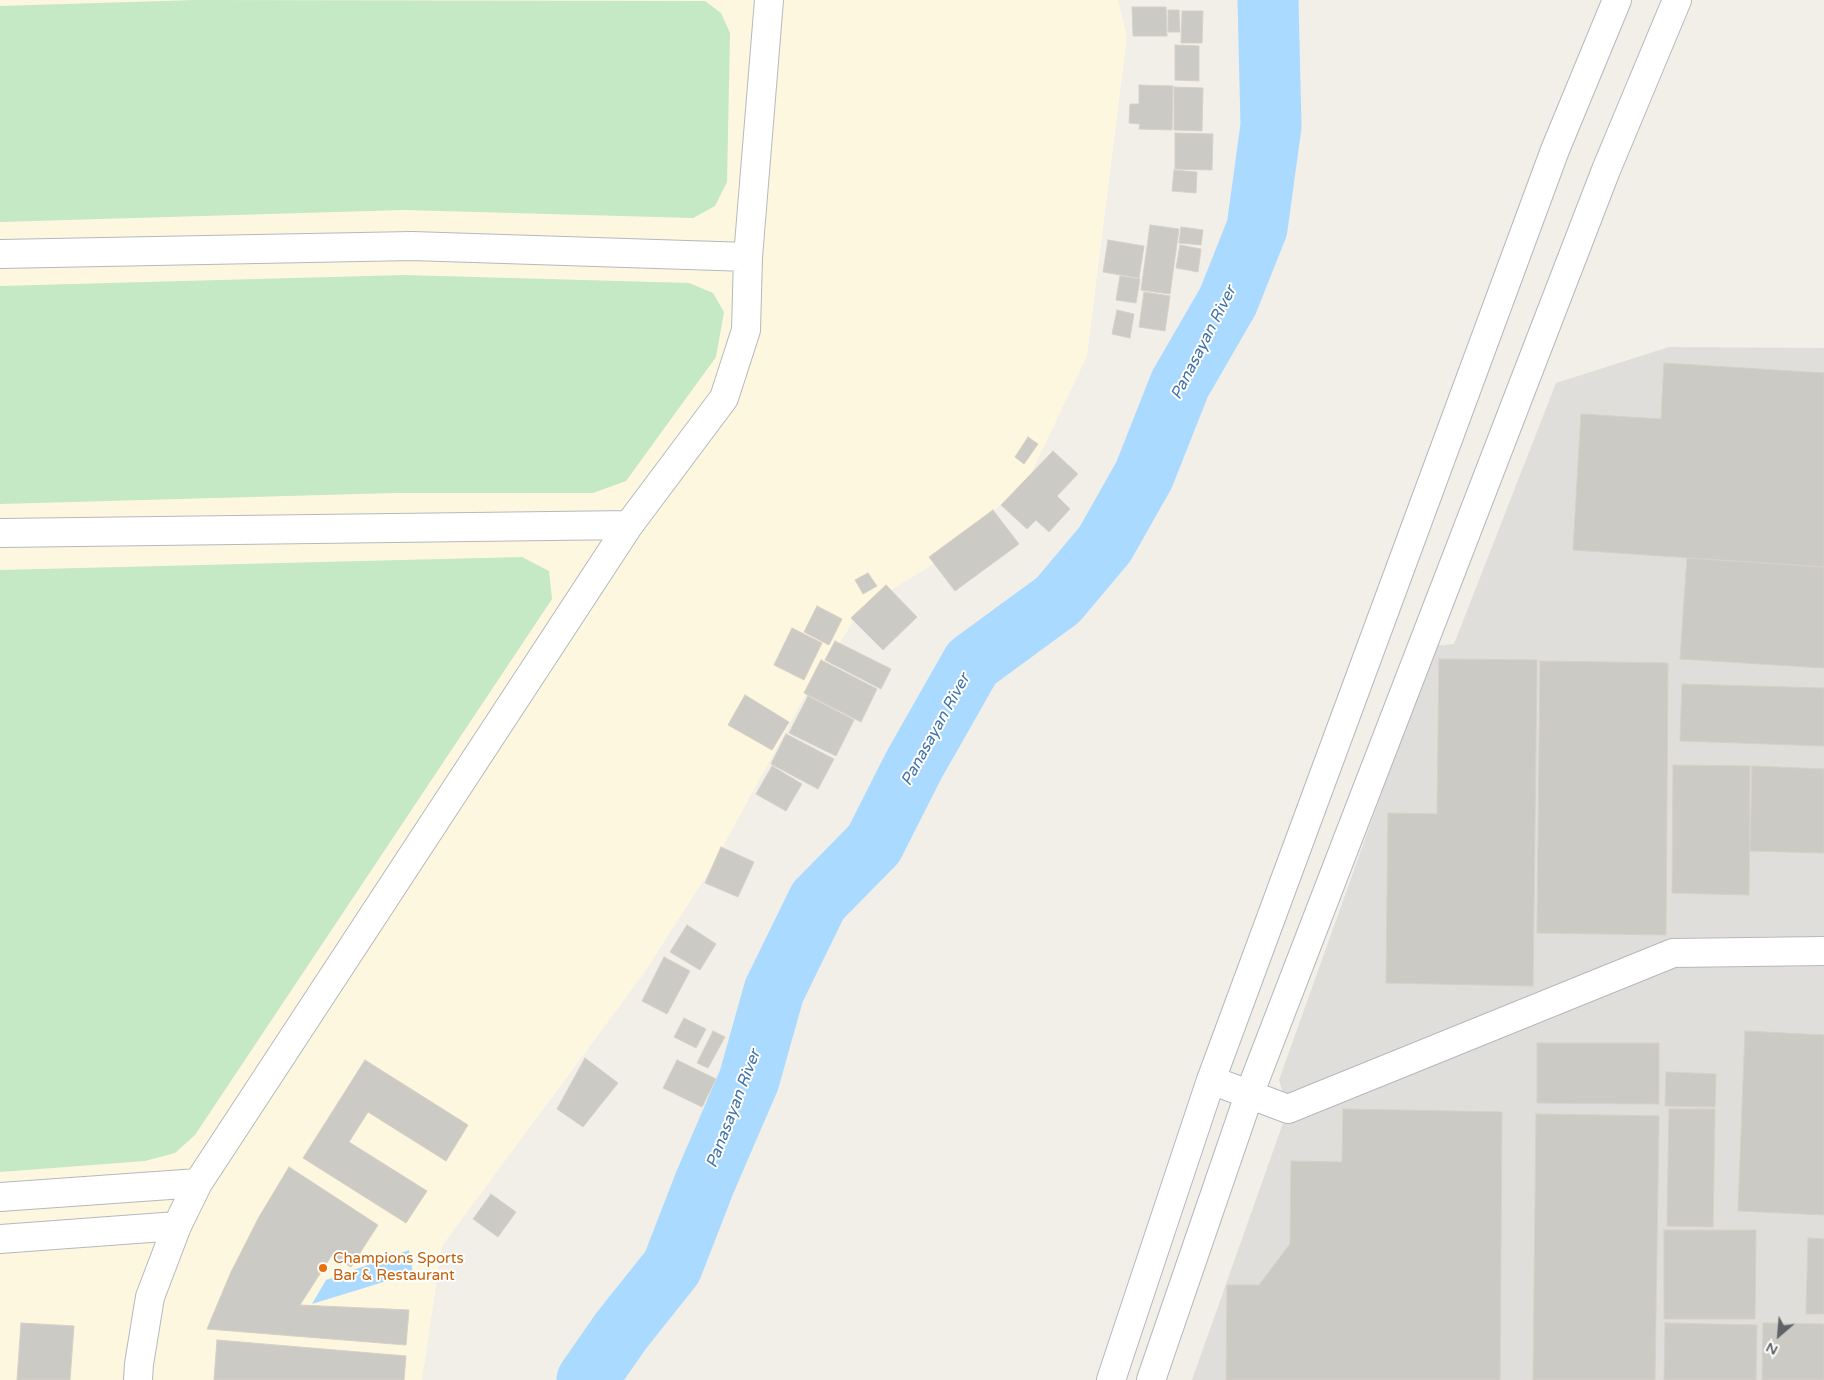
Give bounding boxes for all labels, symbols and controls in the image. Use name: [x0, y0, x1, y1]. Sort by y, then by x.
water label: Panasayan River: [1167, 283, 1241, 403]
water label: Panasayan River: [897, 671, 975, 789]
water label: Panasayan River: [703, 1047, 765, 1171]
place label: Champions Sports Bar & Restaurant: [333, 1250, 464, 1285]
marker: Champions Sports Bar & Restaurant: [317, 1262, 329, 1274]
north arrow: [1754, 1310, 1804, 1360]
text: N: [1763, 1339, 1781, 1359]

